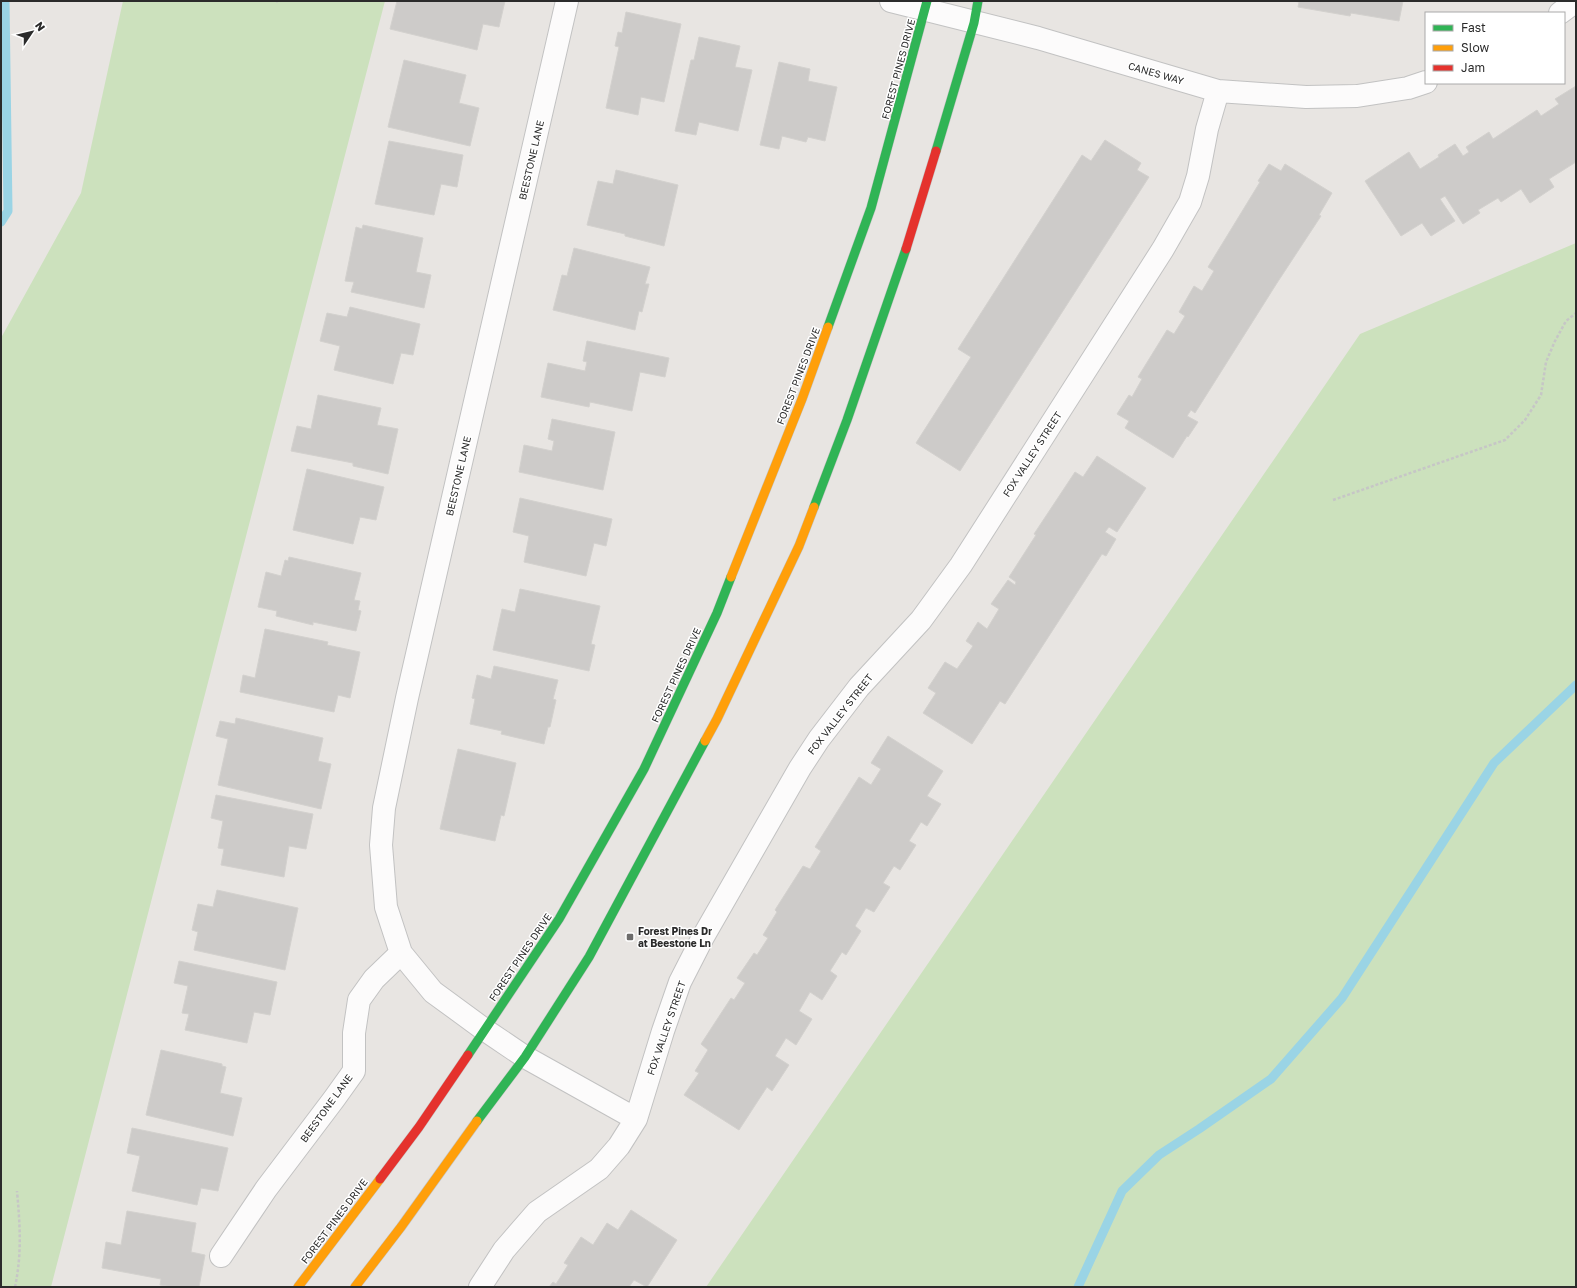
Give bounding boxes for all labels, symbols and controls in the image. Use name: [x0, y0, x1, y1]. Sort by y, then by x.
north arrow: [12, 12, 52, 52]
legend: [1425, 12, 1565, 84]
street label: FOREST PINES DRIVE: [879, 18, 917, 120]
text: N: [33, 19, 48, 33]
text: Fast: [1461, 20, 1486, 35]
text: Slow: [1461, 40, 1489, 55]
street label: CANES WAY: [1127, 59, 1186, 87]
text: Jam: [1461, 60, 1485, 75]
street label: BEESTONE LANE: [516, 119, 546, 201]
street label: FOREST PINES DRIVE: [774, 326, 822, 426]
street label: FOX VALLEY STREET: [1000, 409, 1064, 499]
street label: BEESTONE LANE: [443, 435, 473, 517]
street label: FOREST PINES DRIVE: [649, 626, 703, 724]
street label: FOX VALLEY STREET: [805, 671, 875, 757]
street label: FOREST PINES DRIVE: [486, 911, 554, 1003]
place label: Forest Pines Dr at Beestone Ln: [638, 925, 712, 949]
marker: Forest Pines Dr at Beestone Ln: [625, 932, 635, 942]
street label: FOX VALLEY STREET: [644, 979, 688, 1077]
street label: BEESTONE LANE: [297, 1072, 355, 1144]
street label: FOREST PINES DRIVE: [298, 1176, 370, 1266]

